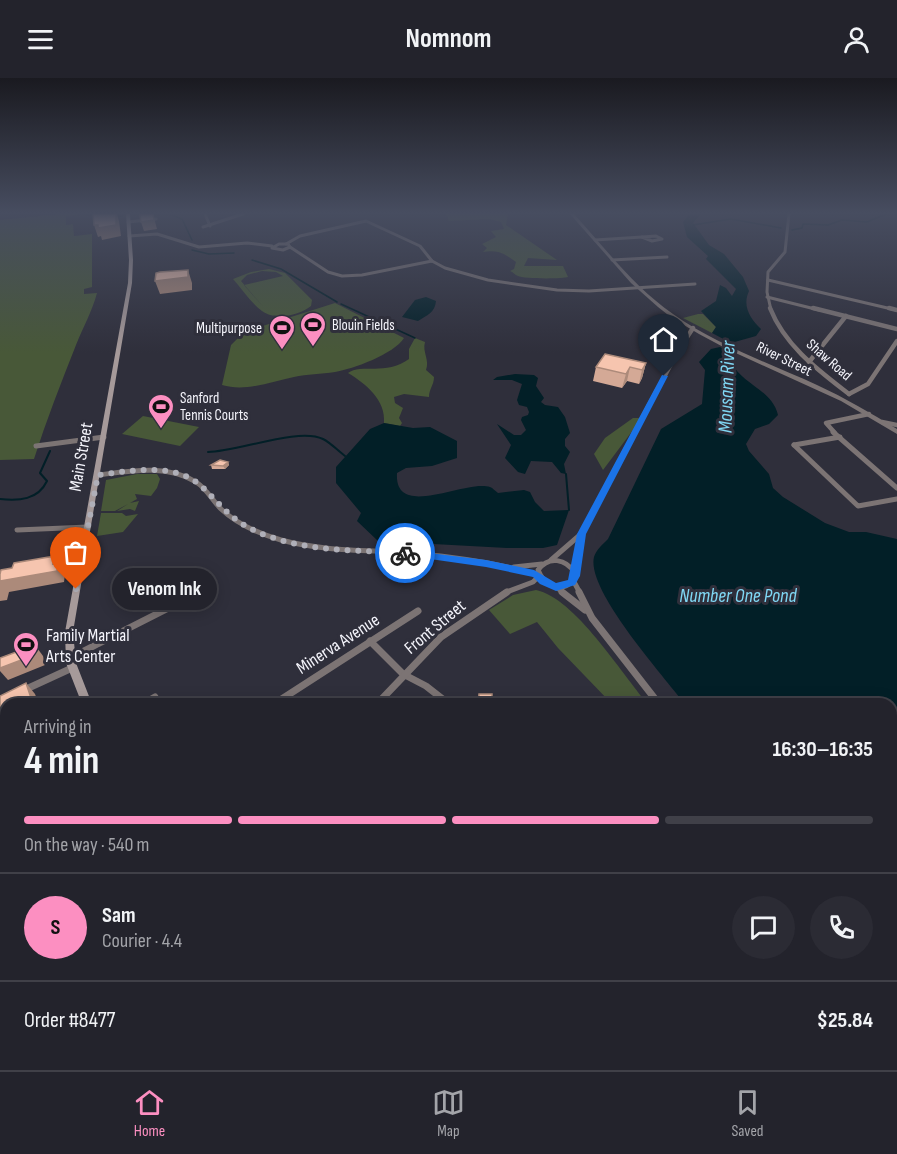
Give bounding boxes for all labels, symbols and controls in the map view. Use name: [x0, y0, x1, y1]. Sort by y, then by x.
icon: menu: [24, 23, 57, 56]
text: Nomnom: [406, 23, 491, 55]
icon: person: [840, 23, 873, 56]
sports icon: Blouin Fields: [298, 310, 328, 348]
sports icon: Multipurpose: [267, 313, 297, 351]
pin: [638, 314, 689, 376]
place label: Blouin Fields: [332, 316, 395, 335]
place label: Multipurpose: [196, 319, 262, 338]
icon: home: [647, 323, 680, 356]
street label: Shaw Road: [802, 335, 856, 385]
street label: River Street: [753, 337, 815, 381]
water label: Mousam River: [713, 339, 741, 434]
place label: Sanford Tennis Courts: [180, 389, 249, 425]
sports icon: Sanford Tennis Courts: [146, 392, 176, 430]
street label: Main Street: [65, 420, 97, 493]
courier: [375, 523, 435, 583]
pin: [50, 527, 101, 589]
icon: bag: [59, 536, 92, 569]
icon: bike: [389, 537, 422, 570]
callout: Venom Ink: [112, 568, 217, 610]
text: Venom Ink: [128, 577, 201, 601]
water label: Number One Pond: [679, 584, 798, 608]
street label: Front Street: [400, 595, 470, 659]
street label: Minerva Avenue: [293, 609, 383, 679]
place label: Family Martial Arts Center: [45, 625, 130, 667]
sports icon: Family Martial Arts Center: [11, 630, 41, 668]
text: Arriving in: [24, 715, 92, 739]
text: 16:30–16:35: [773, 736, 873, 763]
text: 4 min: [24, 738, 99, 785]
text: On the way · 540 m: [24, 833, 149, 857]
button: chat: [732, 896, 795, 959]
button: phone: [810, 896, 873, 959]
text: Sam: [102, 902, 136, 929]
text: S: [51, 914, 60, 941]
text: Courier · 4.4: [102, 929, 182, 953]
text: Order #8477: [24, 1007, 115, 1034]
text: $25.84: [817, 1007, 873, 1034]
tab: Home: [133, 1086, 166, 1141]
tab: Map: [432, 1086, 465, 1141]
tab: Saved: [731, 1086, 764, 1141]

